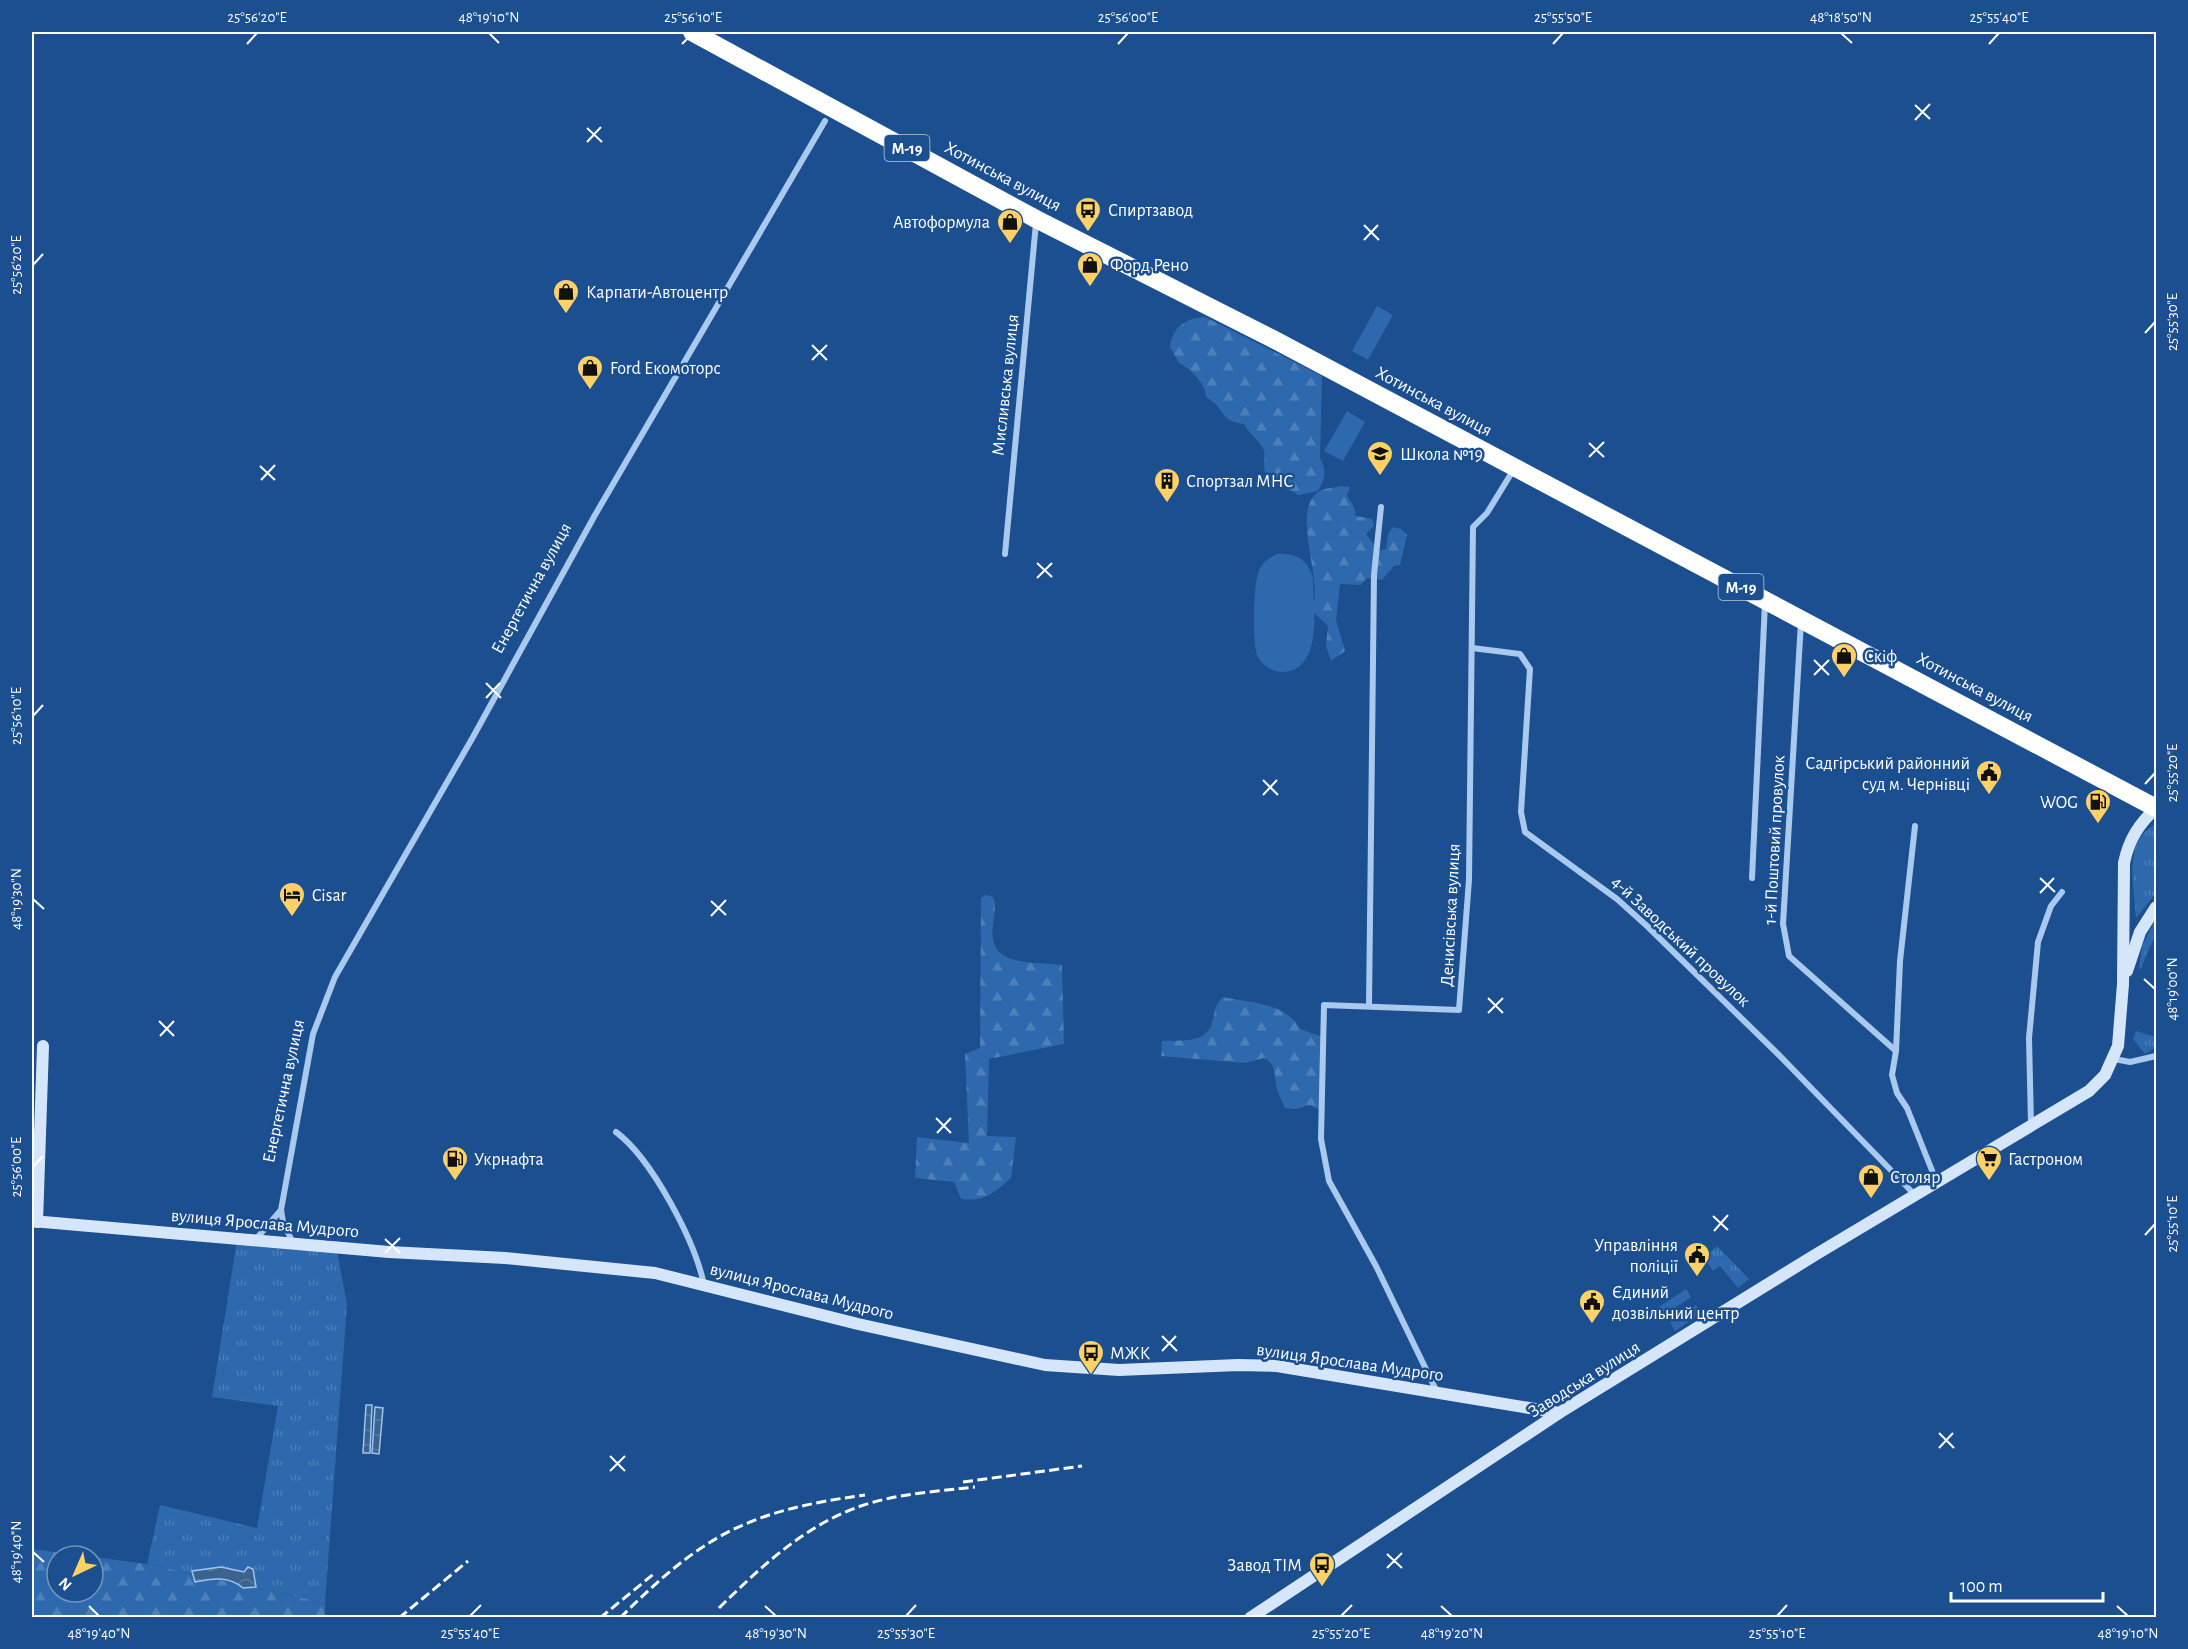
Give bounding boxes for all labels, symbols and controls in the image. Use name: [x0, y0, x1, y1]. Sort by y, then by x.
text: 25°56'20"E: [227, 10, 287, 25]
text: 48°19'10"N: [459, 10, 519, 25]
text: 25°56'10"E: [664, 10, 722, 25]
text: 25°56'00"E: [1098, 10, 1158, 25]
text: 25°55'50"E: [1534, 10, 1592, 25]
text: 48°18'50"N: [1810, 10, 1872, 25]
text: 25°55'40"E: [1969, 10, 2029, 25]
road number: М-19: [884, 135, 930, 161]
street label: Хотинська вулиця: [941, 139, 1064, 215]
bus stop icon: Спиртзавод: [1073, 195, 1103, 233]
place label: Спиртзавод: [1108, 202, 1193, 220]
shop icon: Автоформула: [995, 207, 1025, 245]
place label: Автоформула: [893, 214, 990, 232]
text: 25°56'20"E: [9, 235, 24, 295]
shop icon: Форд Рено: [1075, 250, 1105, 288]
place label: Форд Рено: [1110, 257, 1189, 275]
shop icon: Карпати-Автоцентр: [551, 277, 581, 315]
place label: Карпати-Автоцентр: [586, 284, 728, 302]
text: 25°55'30"E: [2165, 293, 2180, 351]
street label: Мисливська вулиця: [990, 313, 1022, 457]
shop icon: Ford Екомоторс: [575, 353, 605, 391]
place label: Ford Екомоторс: [610, 360, 721, 378]
street label: Хотинська вулиця: [1372, 364, 1495, 440]
school or university icon: Школа №19: [1365, 439, 1395, 477]
place label: Школа №19: [1400, 446, 1483, 464]
building icon: Спортзал МНС: [1152, 466, 1182, 504]
place label: Спортзал МНС: [1186, 473, 1293, 491]
street label: Енергетична вулиця: [489, 520, 575, 657]
road number: М-19: [1718, 574, 1764, 600]
shop icon: Скіф: [1829, 641, 1859, 679]
place label: Скіф: [1864, 648, 1897, 666]
street label: Хотинська вулиця: [1913, 650, 2036, 726]
text: 25°56'10"E: [9, 687, 24, 745]
text: 25°55'20"E: [2165, 744, 2180, 802]
street label: 1-й Поштовий провулок: [1762, 754, 1788, 925]
place label: Садгірський районний суд м. Чернівці: [1805, 755, 1970, 794]
public building icon: Садгірський районний суд м. Чернівці: [1974, 758, 2004, 796]
fuel station icon: WOG: [2083, 787, 2113, 825]
place label: WOG: [2040, 794, 2078, 812]
street label: Денисівська вулиця: [1438, 843, 1464, 987]
text: 48°19'30"N: [9, 868, 24, 930]
street label: 4-й Заводський провулок: [1607, 873, 1754, 1011]
hotel icon: Cisar: [277, 880, 307, 918]
place label: Cisar: [312, 887, 347, 905]
text: 48°19'00"N: [2165, 957, 2180, 1021]
street label: Енергетична вулиця: [260, 1018, 308, 1165]
text: 25°56'00"E: [9, 1137, 24, 1197]
fuel station icon: Укрнафта: [440, 1144, 470, 1182]
supermarket icon: Гастроном: [1974, 1144, 2004, 1182]
place label: Укрнафта: [474, 1151, 544, 1169]
place label: Гастроном: [2008, 1151, 2083, 1169]
shop icon: Столяр: [1856, 1162, 1886, 1200]
place label: Столяр: [1890, 1169, 1940, 1187]
text: 25°55'10"E: [2165, 1195, 2180, 1253]
street label: вулиця Ярослава Мудрого: [170, 1207, 360, 1241]
place label: Управління поліції: [1594, 1237, 1678, 1276]
public building icon: Управління поліції: [1682, 1240, 1712, 1278]
street label: вулиця Ярослава Мудрого: [708, 1260, 895, 1324]
place label: Єдиний дозвільний центр: [1612, 1284, 1739, 1323]
public building icon: Єдиний дозвільний центр: [1577, 1287, 1607, 1325]
bus stop icon: МЖК: [1076, 1338, 1106, 1376]
street label: Заводська вулиця: [1525, 1338, 1644, 1421]
street label: вулиця Ярослава Мудрого: [1255, 1341, 1445, 1385]
place label: МЖК: [1110, 1345, 1151, 1363]
text: 48°19'40"N: [9, 1520, 24, 1584]
north arrow: [45, 1544, 105, 1604]
bus stop icon: Завод ТІМ: [1307, 1550, 1337, 1588]
place label: Завод ТІМ: [1227, 1557, 1302, 1575]
scale bar: [1951, 1565, 2102, 1603]
text: N: [56, 1574, 75, 1594]
text: 100 m: [1960, 1578, 2003, 1596]
text: 48°19'40"N: [67, 1626, 131, 1641]
text: 25°55'40"E: [440, 1626, 500, 1641]
text: 48°19'30"N: [745, 1626, 807, 1641]
text: 25°55'30"E: [877, 1626, 935, 1641]
text: 25°55'20"E: [1312, 1626, 1370, 1641]
text: 48°19'20"N: [1421, 1626, 1483, 1641]
text: 25°55'10"E: [1748, 1626, 1806, 1641]
text: 48°19'10"N: [2098, 1626, 2158, 1641]

